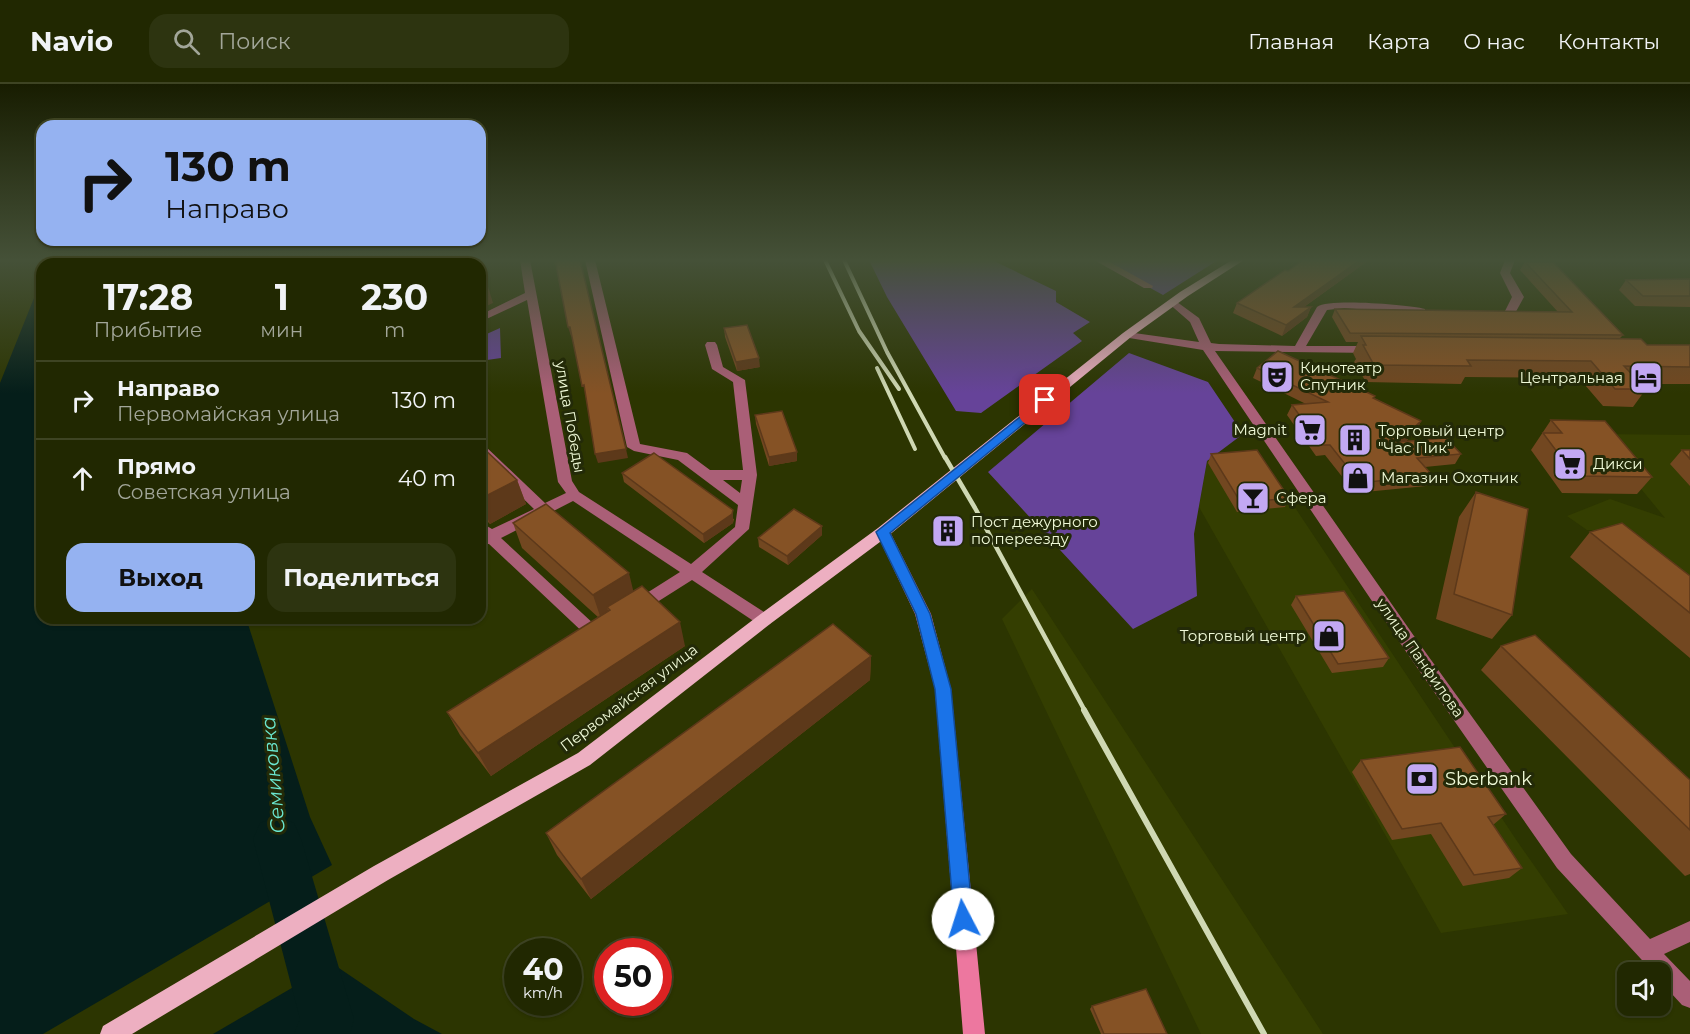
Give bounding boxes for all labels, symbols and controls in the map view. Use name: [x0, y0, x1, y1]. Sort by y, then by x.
search box: [149, 14, 569, 68]
text: Navio: [30, 24, 113, 58]
icon: search: [170, 25, 203, 58]
text: Поиск: [218, 28, 291, 55]
text: Главная: [1248, 29, 1334, 54]
text: Карта: [1367, 29, 1430, 54]
text: О нас: [1463, 29, 1525, 54]
text: Контакты: [1558, 29, 1660, 54]
text: 130 m: [165, 140, 291, 192]
icon: right: [66, 144, 144, 222]
text: Направо: [165, 192, 289, 225]
text: 17:28: [103, 275, 193, 319]
text: 1: [275, 275, 289, 319]
text: 230: [361, 275, 428, 319]
text: Прибытие: [94, 318, 202, 342]
text: мин: [260, 318, 303, 342]
text: m: [384, 318, 405, 342]
place label: Кинотеатр Спутник: [1300, 358, 1382, 394]
street label: улица Победы: [551, 359, 590, 474]
theatre icon: Кинотеатр Спутник: [1259, 359, 1295, 395]
hotel icon: Центральная: [1628, 360, 1664, 396]
place label: Центральная: [1519, 368, 1623, 387]
pin: [1019, 374, 1070, 425]
text: Направо: [117, 375, 220, 402]
icon: arrive: [1028, 383, 1061, 416]
icon: right: [66, 384, 99, 417]
text: 130 m: [392, 387, 456, 414]
text: Первомайская улица: [117, 402, 340, 426]
supermarket icon: Magnit: [1292, 412, 1328, 448]
place label: Magnit: [1233, 420, 1287, 439]
place label: Торговый центр "Час Пик": [1378, 421, 1504, 457]
building icon: Торговый центр "Час Пик": [1337, 422, 1373, 458]
supermarket icon: Дикси: [1552, 446, 1588, 482]
text: Прямо: [117, 453, 196, 480]
place label: Дикси: [1593, 454, 1642, 473]
shop icon: Магазин Охотник: [1340, 460, 1376, 496]
icon: ahead: [66, 462, 99, 495]
text: 40 m: [398, 465, 456, 492]
place label: Магазин Охотник: [1381, 468, 1518, 487]
text: Советская улица: [117, 480, 291, 504]
bar icon: Сфера: [1235, 480, 1271, 516]
place label: Сфера: [1276, 488, 1326, 507]
place label: Пост дежурного по переезду: [971, 512, 1098, 548]
building icon: Пост дежурного по переезду: [930, 513, 966, 549]
button: Выход: [66, 543, 255, 612]
button: Поделиться: [267, 543, 456, 612]
street label: улица Панфилова: [1372, 594, 1469, 721]
shop icon: Торговый центр: [1311, 618, 1347, 654]
place label: Торговый центр: [1180, 626, 1306, 645]
street label: Первомайская улица: [556, 640, 701, 755]
water label: Семиковка: [256, 715, 290, 835]
bank icon: Sberbank: [1404, 761, 1440, 797]
place label: Sberbank: [1445, 768, 1532, 790]
position arrow: [931, 887, 995, 951]
speed limit sign: 50: [594, 938, 672, 1016]
text: 40: [522, 951, 564, 988]
map controls: [1617, 962, 1671, 1016]
button: sound: [1617, 962, 1671, 1016]
text: km/h: [523, 983, 563, 1002]

